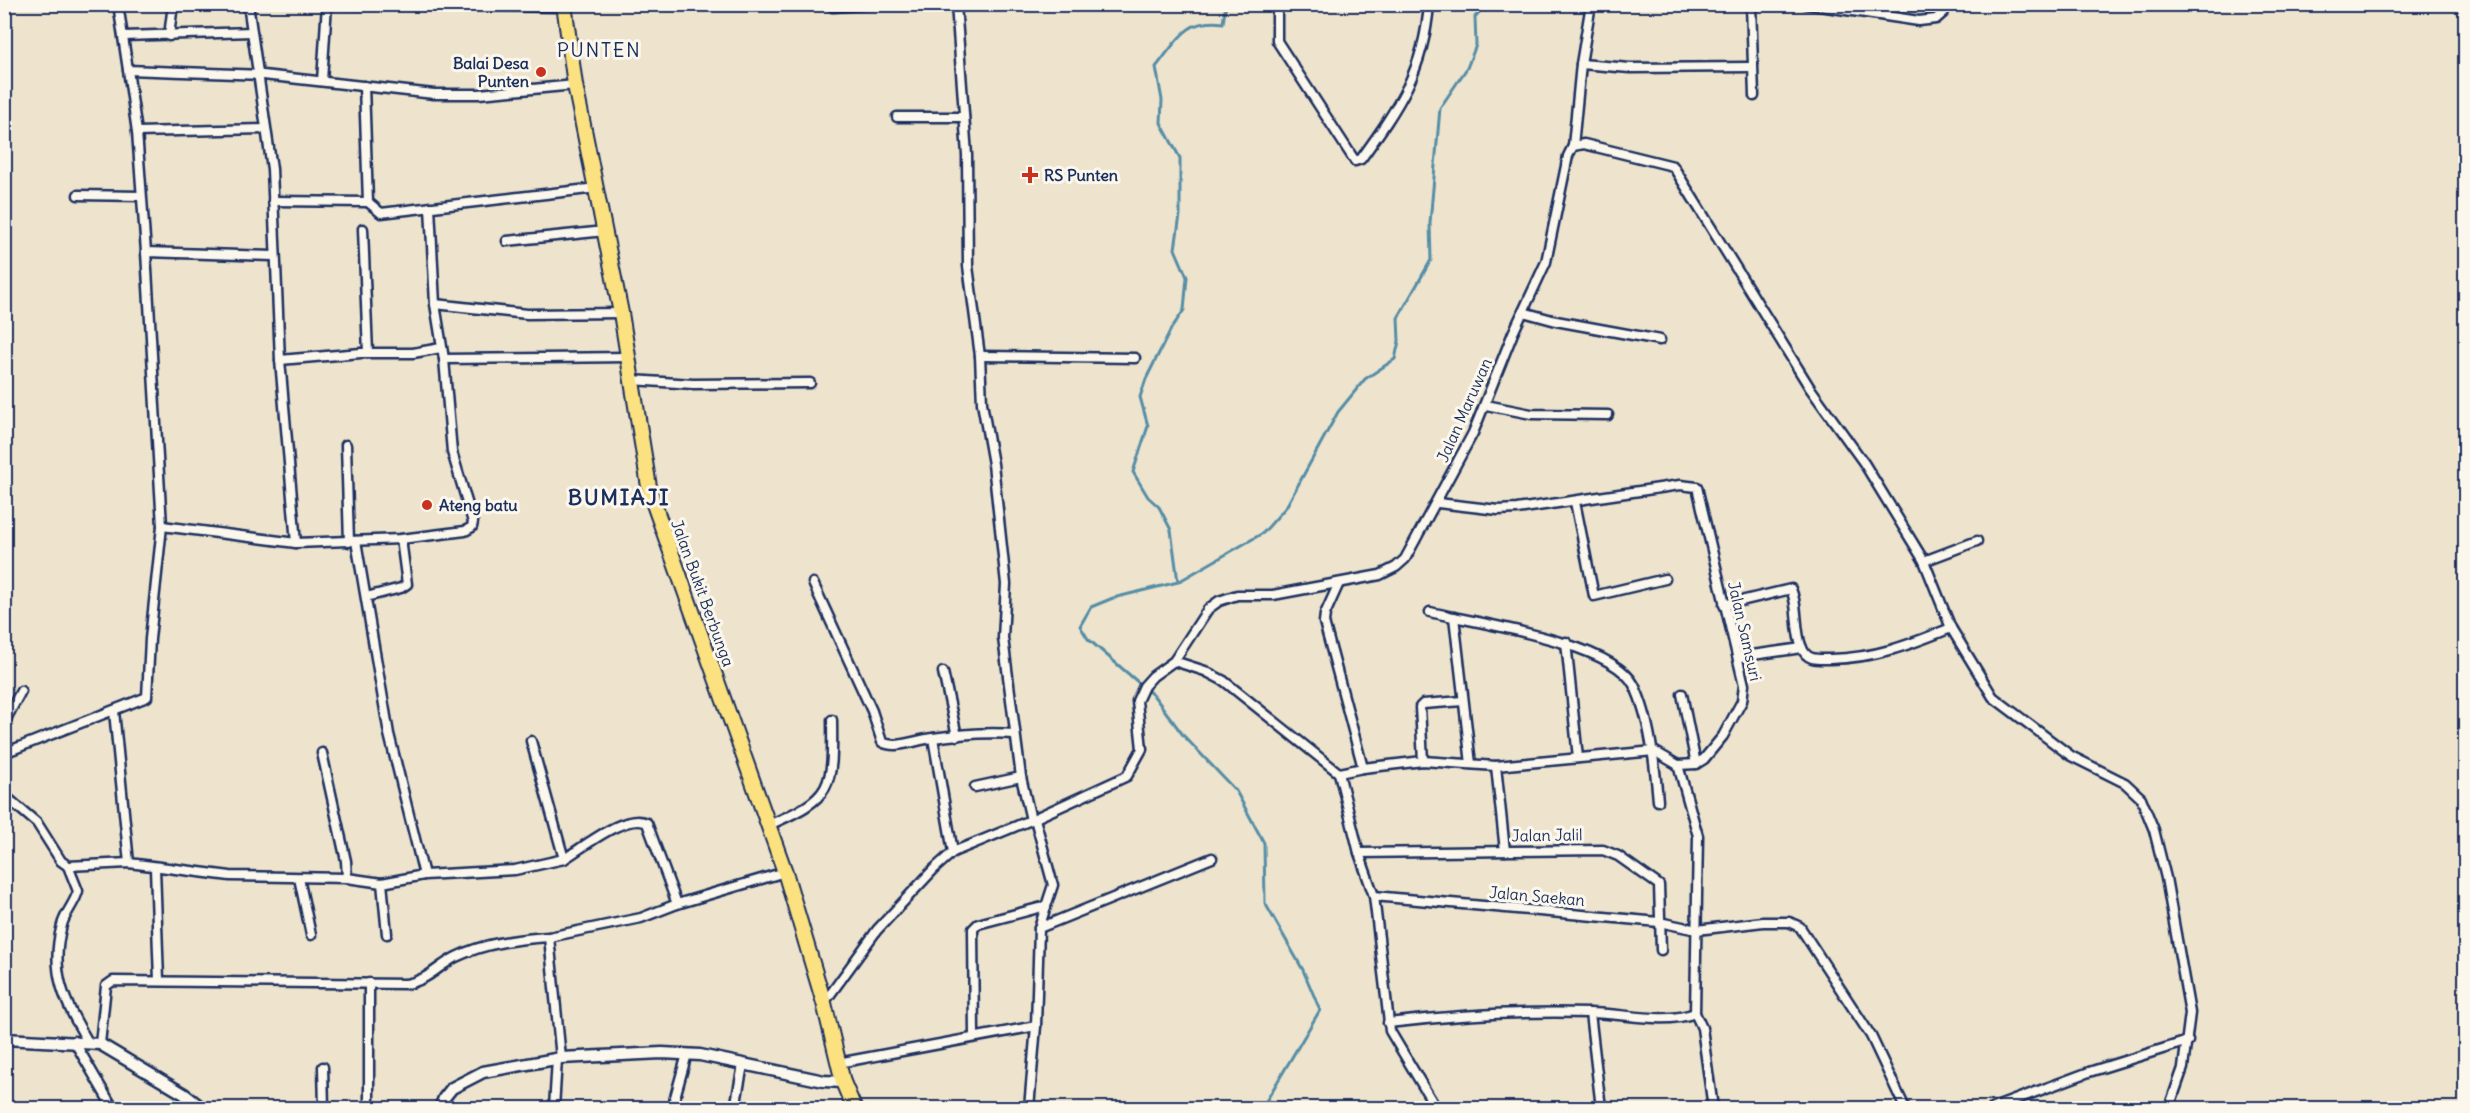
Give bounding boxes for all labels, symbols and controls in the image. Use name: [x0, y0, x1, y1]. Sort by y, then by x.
district label: PUNTEN: [557, 37, 641, 62]
place label: Balai Desa Punten: [453, 53, 529, 91]
marker: Balai Desa Punten: [534, 65, 548, 79]
place label: RS Punten: [1044, 165, 1118, 185]
marker: RS Punten: [1021, 166, 1039, 184]
street label: Jalan Maruwan: [1432, 355, 1496, 465]
district label: BUMIAJI: [568, 483, 670, 511]
place label: Ateng batu: [439, 495, 518, 516]
marker: Ateng batu: [420, 498, 434, 512]
street label: Jalan Bukit Berbunga: [667, 517, 739, 669]
street label: Jalan Samsuri: [1724, 579, 1766, 683]
street label: Jalan Jalil: [1511, 824, 1583, 846]
street label: Jalan Saekan: [1488, 882, 1586, 910]

